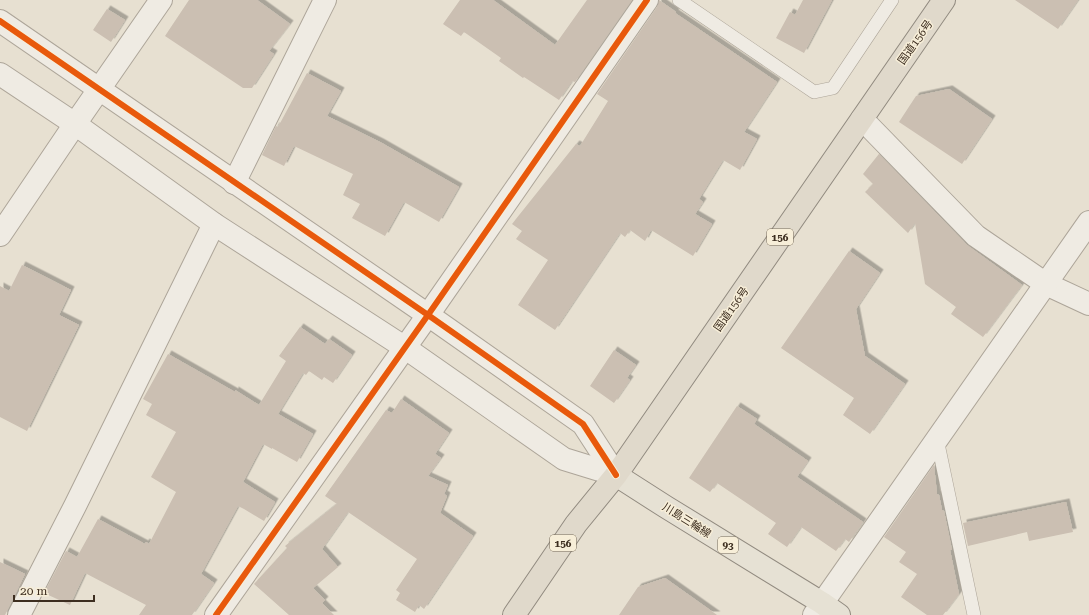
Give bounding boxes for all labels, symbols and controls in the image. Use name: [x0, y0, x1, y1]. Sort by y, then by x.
street label: 国道156号: [895, 17, 935, 67]
road number: 156: [767, 229, 793, 245]
street label: 国道156号: [711, 284, 751, 334]
street label: 川島三輪線: [660, 500, 714, 541]
road number: 156: [550, 535, 576, 551]
road number: 93: [718, 537, 738, 553]
scale bar: [14, 577, 94, 603]
text: 20 m: [20, 584, 47, 598]

